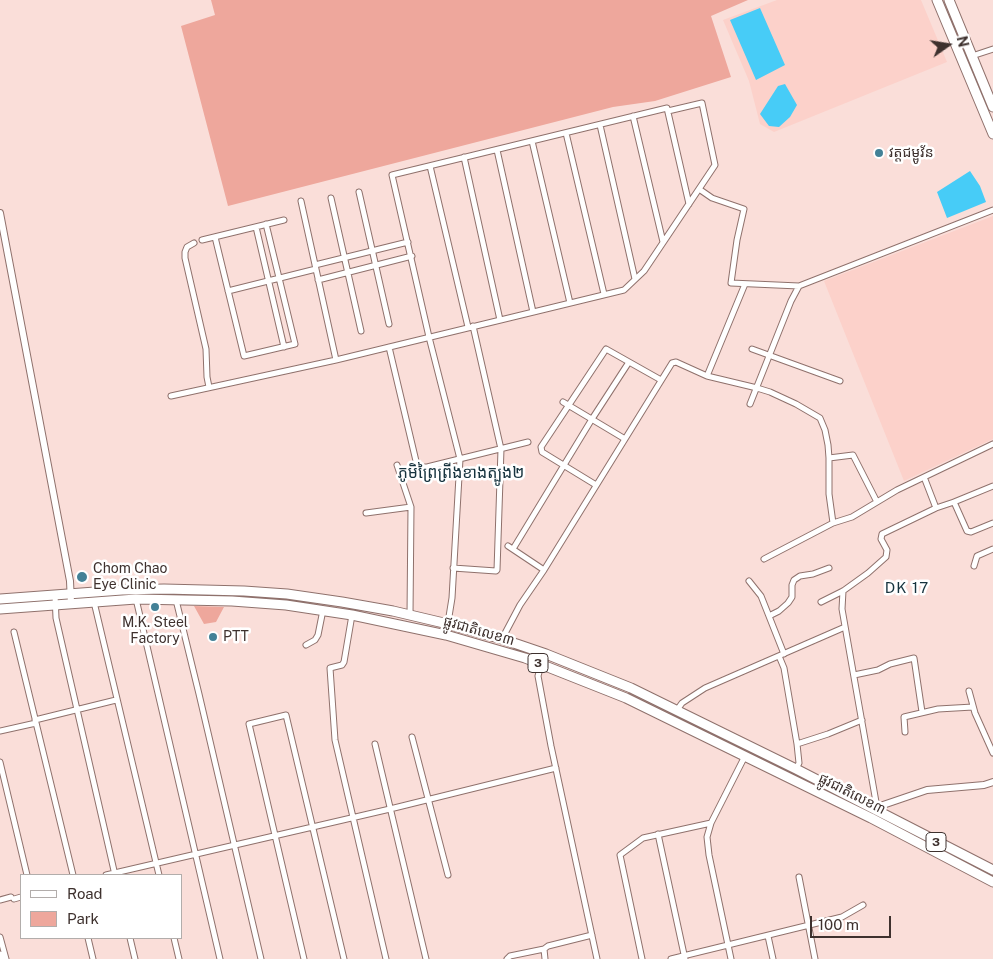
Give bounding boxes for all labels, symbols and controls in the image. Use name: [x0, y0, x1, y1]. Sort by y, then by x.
north arrow: [923, 20, 973, 70]
text: N: [954, 34, 972, 49]
place label: វត្តជម្ពូវ័ន: [889, 145, 934, 161]
marker: វត្តជម្ពូវ័ន: [873, 147, 885, 159]
district label: ភូមិព្រៃព្រីងខាងត្បូង២: [398, 463, 524, 483]
place label: Chom Chao Eye Clinic: [93, 561, 167, 594]
marker: Chom Chao Eye Clinic: [75, 570, 89, 584]
district label: DK 17: [884, 579, 930, 597]
marker: M.K. Steel Factory: [149, 601, 161, 613]
street label: ផ្លូវជាតិលេខ៣: [441, 613, 517, 649]
place label: M.K. Steel Factory: [122, 615, 188, 648]
place label: PTT: [223, 629, 249, 645]
marker: PTT: [207, 631, 219, 643]
road number: 3: [528, 654, 548, 672]
street label: ផ្លូវជាតិលេខ៣: [816, 770, 888, 818]
road number: 3: [926, 832, 946, 852]
legend: [20, 874, 182, 939]
text: Road: [67, 885, 103, 902]
scale bar: [813, 906, 894, 938]
text: Park: [67, 910, 99, 927]
text: 100 m: [818, 916, 859, 933]

